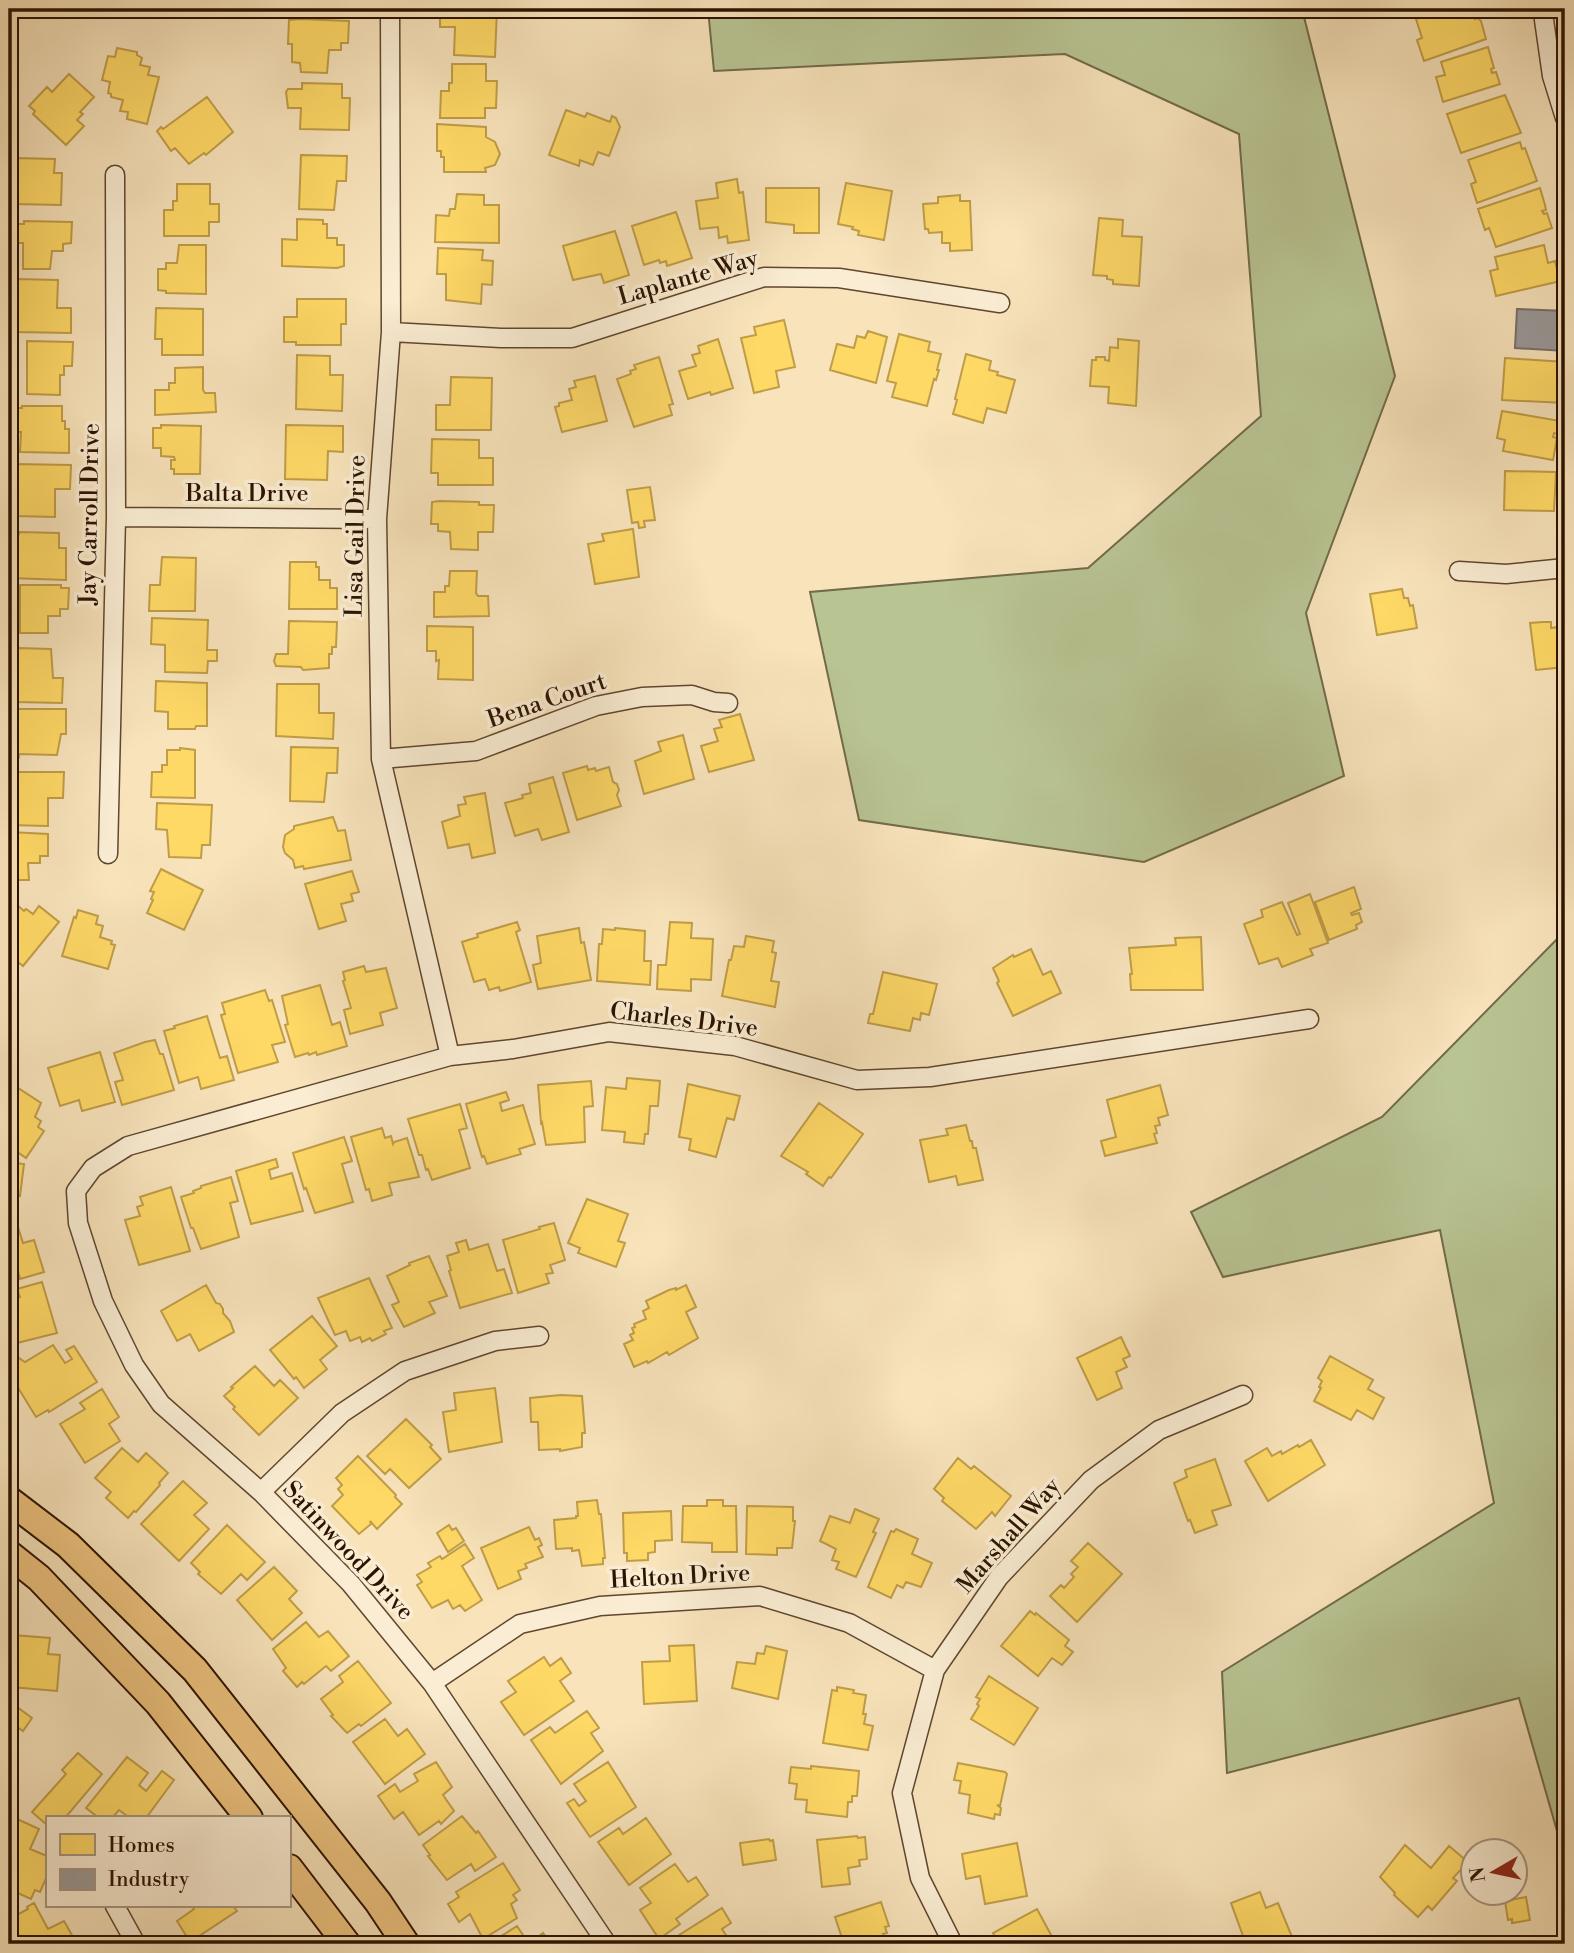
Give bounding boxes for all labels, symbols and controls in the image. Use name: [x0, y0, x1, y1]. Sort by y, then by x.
street label: Laplante Way: [614, 244, 762, 312]
street label: Jay Carroll Drive: [73, 423, 107, 606]
street label: Lisa Gail Drive: [340, 455, 372, 617]
street label: Balta Drive: [184, 479, 309, 509]
street label: Bena Court: [483, 667, 611, 736]
street label: Charles Drive: [608, 996, 760, 1044]
street label: Marshall Way: [951, 1472, 1068, 1600]
street label: Satinwood Drive: [276, 1475, 420, 1627]
street label: Helton Drive: [609, 1558, 751, 1596]
legend: [46, 1816, 290, 1908]
text: Homes: [108, 1833, 175, 1859]
north arrow: [1458, 1838, 1528, 1908]
text: N: [1465, 1865, 1491, 1884]
text: Industry: [108, 1867, 190, 1893]

